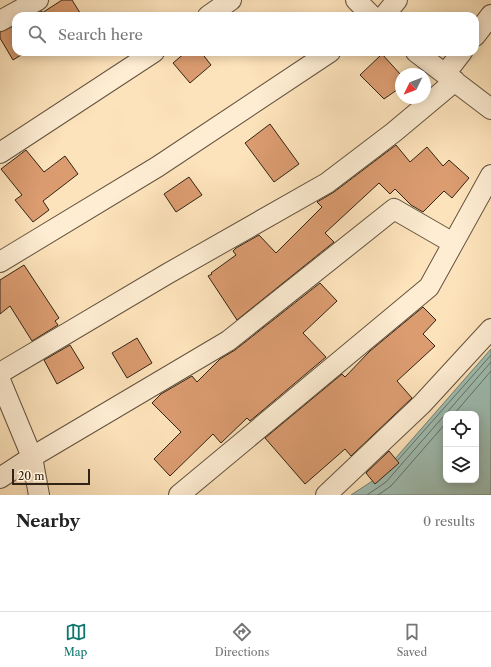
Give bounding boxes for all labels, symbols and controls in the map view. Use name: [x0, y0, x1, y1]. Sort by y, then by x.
search box: [12, 12, 479, 56]
icon: search: [26, 23, 48, 45]
text: Search here: [58, 25, 143, 44]
north arrow: [395, 68, 431, 104]
map controls: [443, 411, 479, 483]
button: locate: [443, 411, 479, 447]
button: layers: [443, 447, 479, 483]
scale bar: [12, 467, 90, 486]
text: 20 m: [18, 469, 44, 483]
text: Nearby: [16, 511, 80, 531]
text: 0 results: [423, 513, 475, 529]
tab: Map: [64, 621, 87, 659]
tab: Directions: [215, 621, 269, 659]
tab: Saved: [397, 621, 427, 659]

